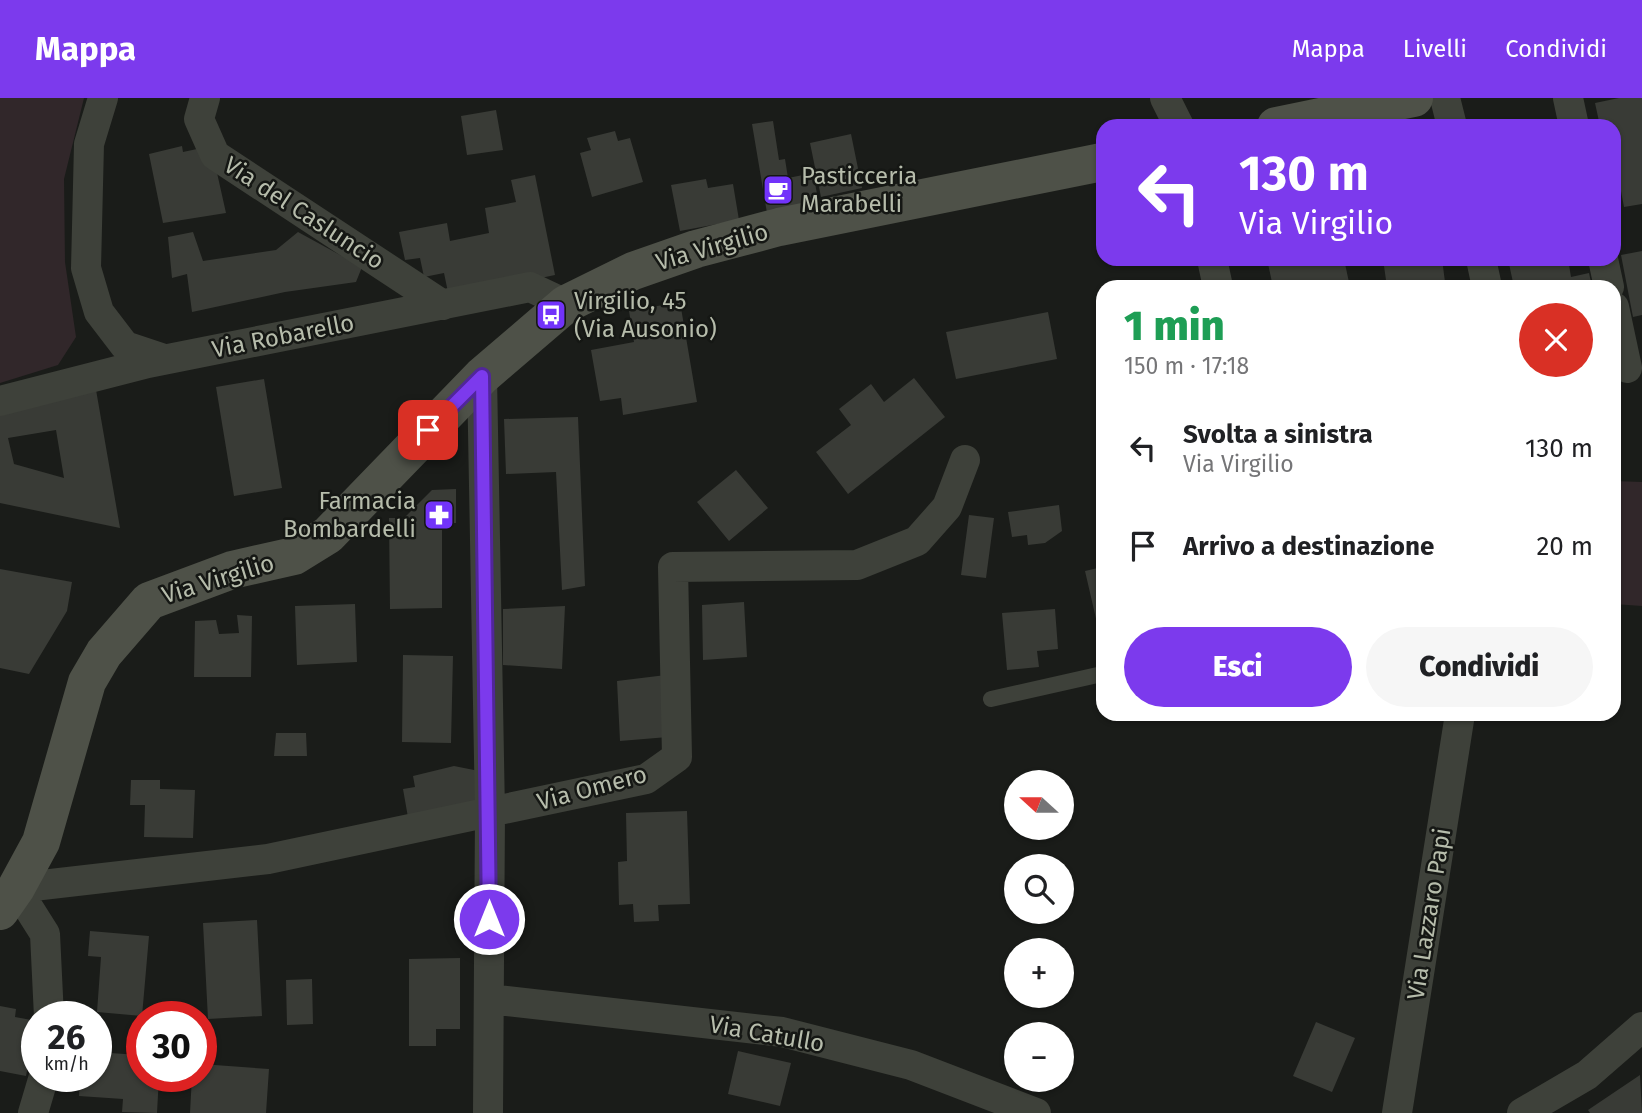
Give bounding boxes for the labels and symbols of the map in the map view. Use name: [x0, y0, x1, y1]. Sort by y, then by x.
street label: Via del Casluncio: [219, 151, 389, 275]
place label: Pasticceria Marabelli: [801, 162, 917, 218]
cafe icon: Pasticceria Marabelli: [761, 173, 795, 207]
street label: Via Virgilio: [653, 218, 771, 276]
place label: Virgilio, 45 (Via Ausonio): [574, 287, 717, 343]
bus stop icon: Virgilio, 45 (Via Ausonio): [534, 298, 568, 332]
street label: Via Robarello: [209, 308, 357, 364]
pin: [398, 400, 458, 460]
place label: Farmacia Bombardelli: [283, 487, 416, 543]
pharmacy icon: Farmacia Bombardelli: [422, 498, 456, 532]
street label: Via Virgilio: [159, 549, 277, 609]
street label: Via Omero: [534, 760, 650, 816]
north arrow: [1004, 770, 1074, 840]
street label: Via Lazzaro Papi: [1402, 826, 1456, 1002]
position arrow: [452, 882, 526, 956]
speed limit sign: 30: [126, 1001, 217, 1092]
street label: Via Catullo: [707, 1010, 827, 1058]

